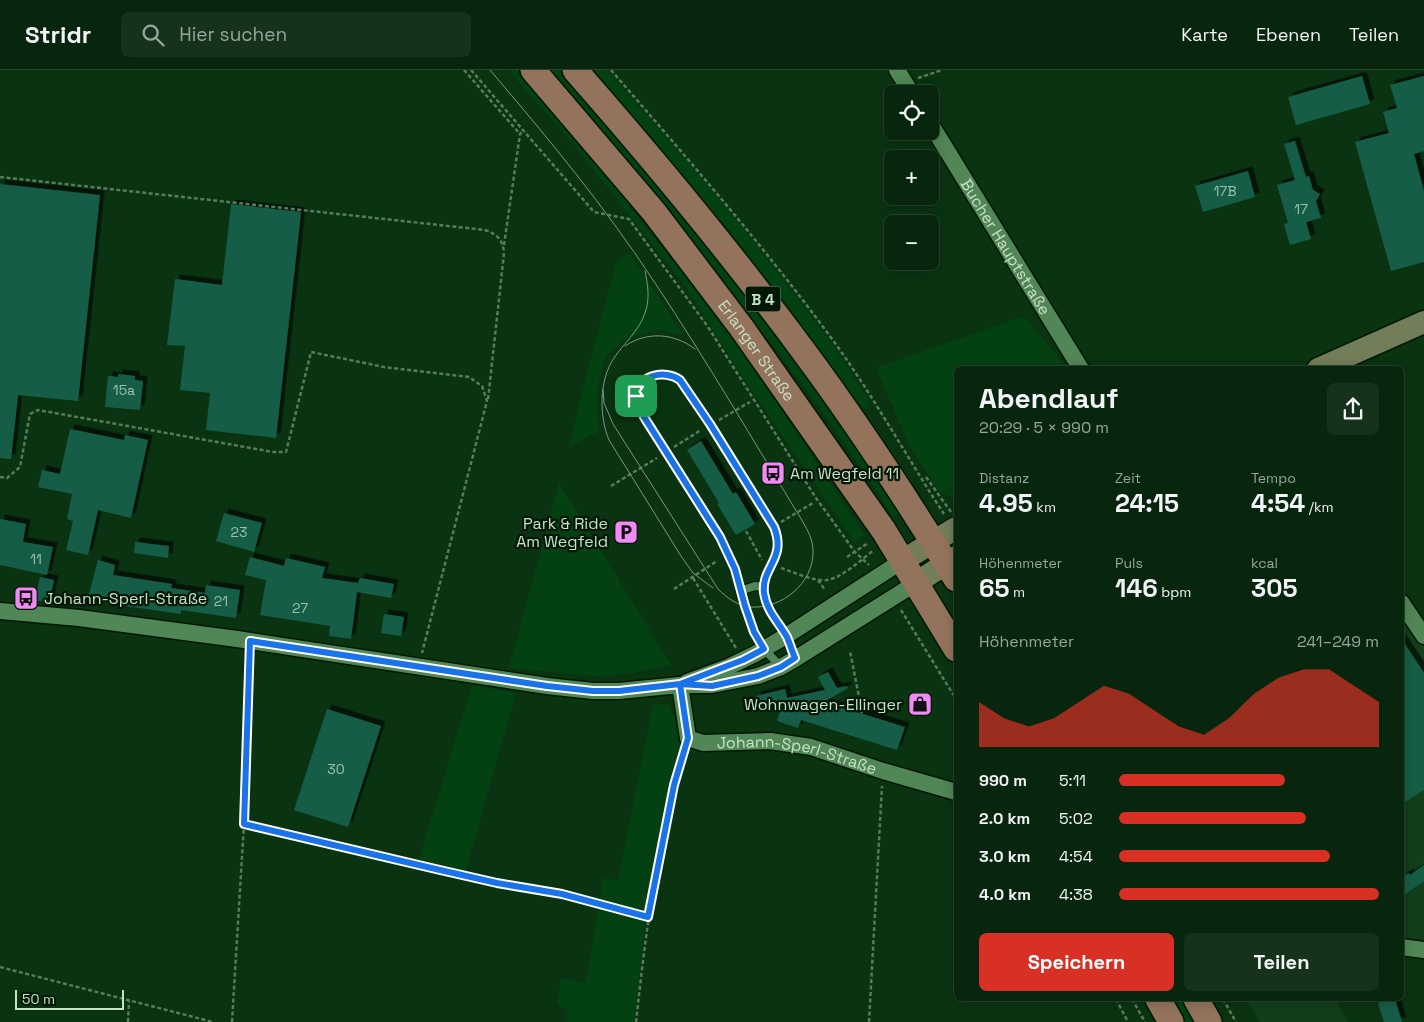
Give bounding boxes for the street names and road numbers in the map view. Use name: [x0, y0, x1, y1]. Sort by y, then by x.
street label: Bucher Hauptstraße: [956, 175, 1056, 319]
road number: B 4: [746, 286, 780, 312]
street label: Erlanger Straße: [714, 295, 800, 405]
street label: Johann-Sperl-Straße: [717, 730, 880, 779]

